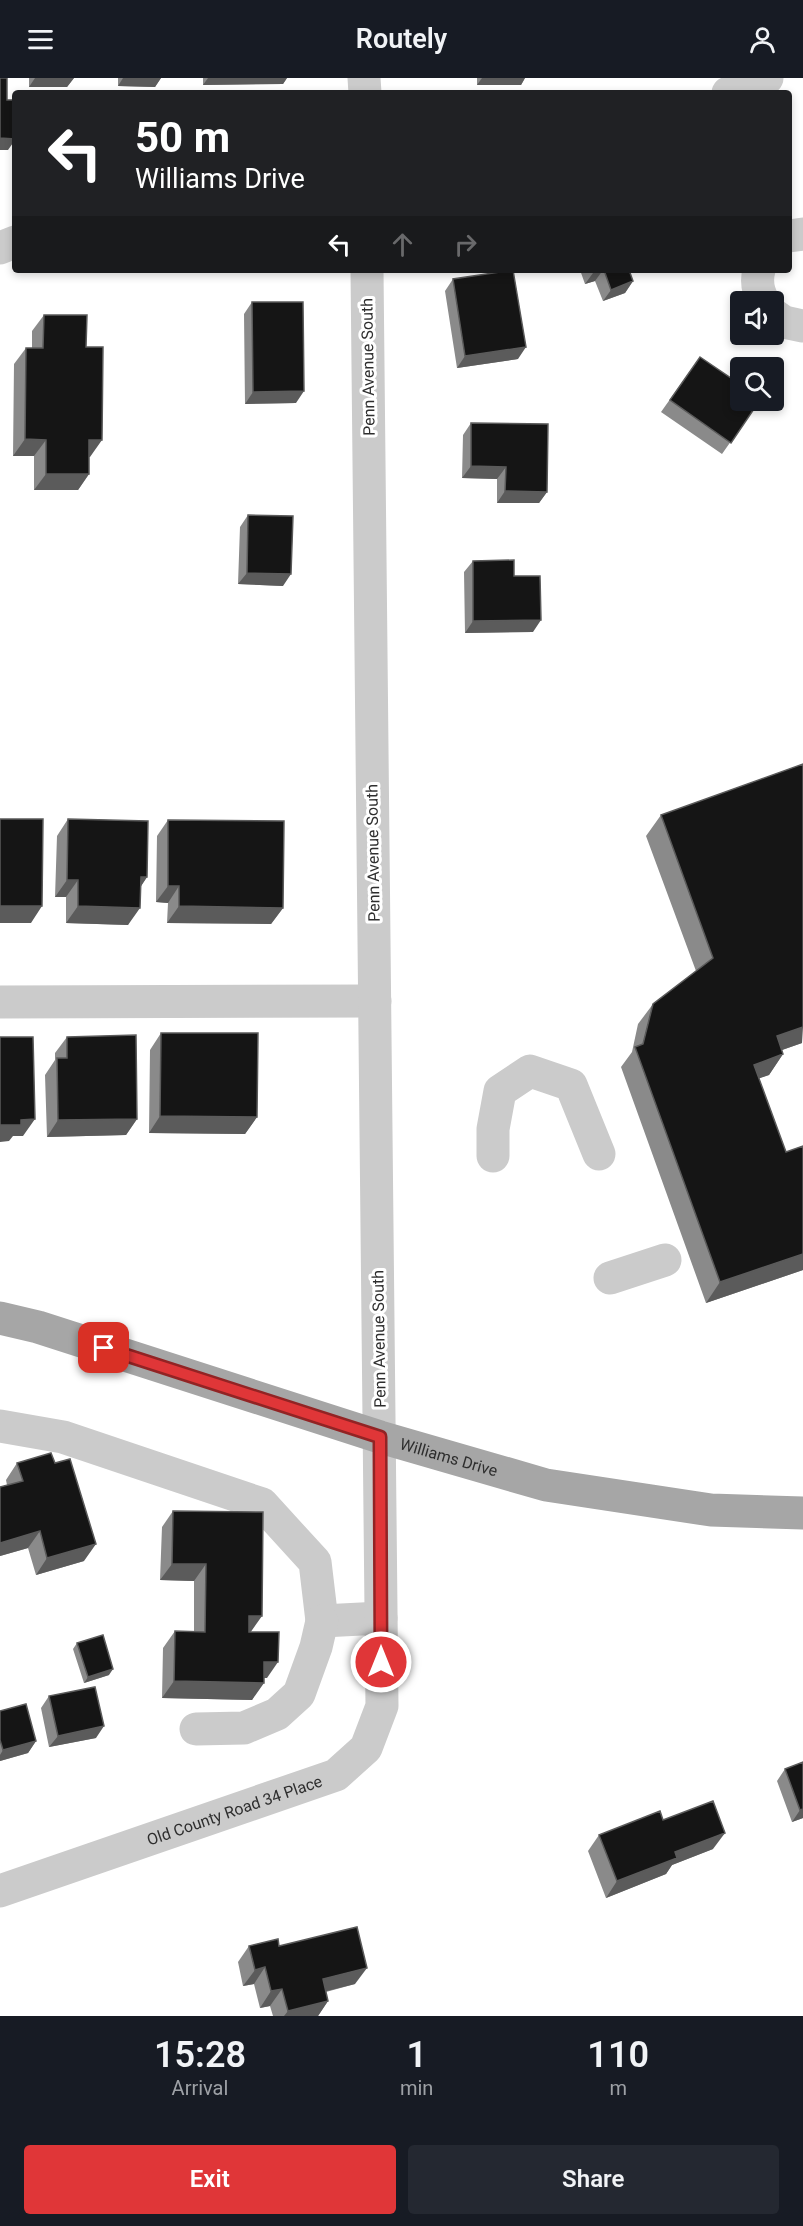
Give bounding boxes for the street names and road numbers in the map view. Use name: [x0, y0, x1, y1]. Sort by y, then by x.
street label: Penn Avenue South: [357, 298, 379, 436]
street label: Penn Avenue South: [362, 784, 384, 922]
street label: Penn Avenue South: [368, 1270, 390, 1408]
street label: Williams Drive: [398, 1434, 500, 1480]
street label: Old County Road 34 Place: [144, 1771, 325, 1849]

